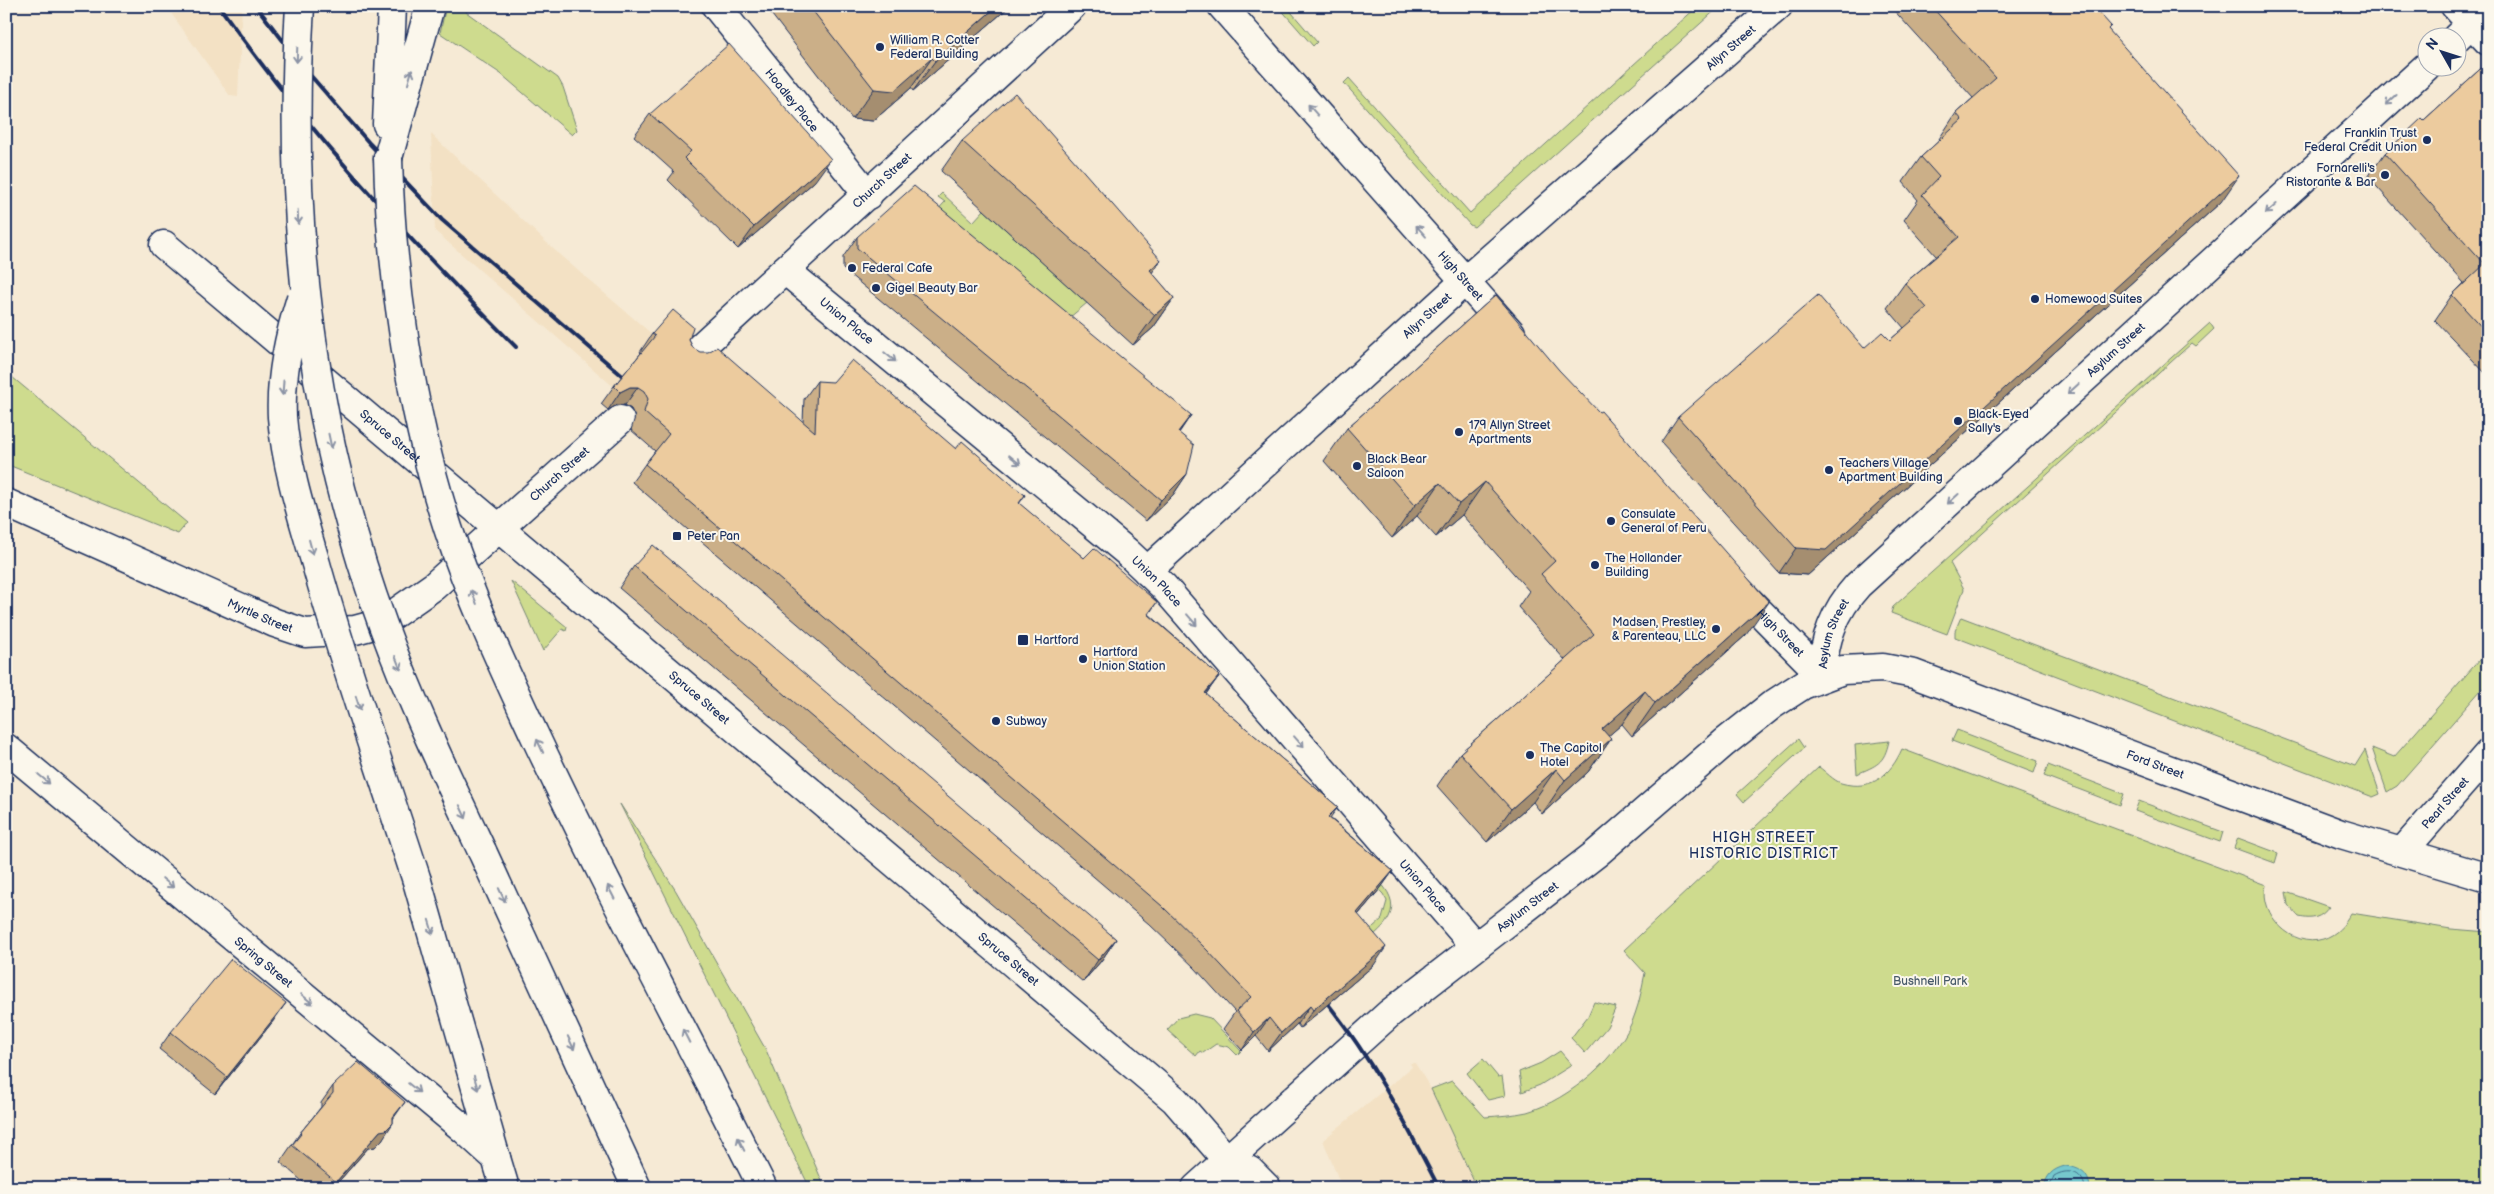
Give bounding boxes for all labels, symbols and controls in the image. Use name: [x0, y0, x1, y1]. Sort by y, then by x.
street label: Allyn Street: [1703, 22, 1759, 73]
north arrow: [2416, 28, 2466, 78]
place label: William R. Cotter Federal Building: [890, 33, 980, 62]
text: N: [2422, 35, 2442, 54]
marker: William R. Cotter Federal Building: [874, 41, 886, 53]
one-way arrow: [292, 46, 302, 63]
street label: Hoadley Place: [762, 65, 822, 135]
one-way arrow: [406, 69, 416, 85]
one-way arrow: [2384, 94, 2397, 105]
one-way arrow: [1307, 103, 1319, 116]
place label: Franklin Trust Federal Credit Union: [2304, 126, 2417, 155]
marker: Franklin Trust Federal Credit Union: [2421, 134, 2433, 146]
street label: Church Street: [849, 149, 915, 211]
place label: Fornarelli's Ristorante & Bar: [2286, 161, 2376, 190]
marker: Fornarelli's Ristorante & Bar: [2379, 169, 2391, 181]
one-way arrow: [2264, 203, 2277, 215]
one-way arrow: [294, 209, 303, 225]
one-way arrow: [1415, 225, 1426, 238]
street label: High Street: [1435, 248, 1486, 304]
place label: Federal Cafe: [862, 261, 932, 276]
marker: Federal Cafe: [846, 262, 858, 274]
place label: Gigel Beauty Bar: [886, 281, 978, 296]
marker: Gigel Beauty Bar: [870, 282, 882, 294]
street label: Allyn Street: [1399, 289, 1455, 342]
place label: Homewood Suites: [2045, 292, 2142, 307]
marker: Homewood Suites: [2029, 293, 2041, 305]
street label: Union Place: [817, 294, 877, 348]
street label: Asylum Street: [2084, 319, 2148, 380]
one-way arrow: [883, 352, 896, 363]
one-way arrow: [278, 380, 287, 396]
one-way arrow: [2067, 383, 2080, 395]
street label: Spruce Street: [357, 406, 424, 466]
place label: Black-Eyed Sally's: [1968, 407, 2029, 436]
marker: Black-Eyed Sally's: [1952, 415, 1964, 427]
place label: 179 Allyn Street Apartments: [1469, 418, 1551, 447]
marker: 179 Allyn Street Apartments: [1453, 426, 1465, 438]
one-way arrow: [326, 433, 335, 449]
street label: Church Street: [527, 443, 593, 505]
place label: Black Bear Saloon: [1367, 452, 1427, 481]
one-way arrow: [1009, 455, 1022, 466]
place label: Teachers Village Apartment Building: [1839, 456, 1943, 485]
marker: Black Bear Saloon: [1351, 460, 1363, 472]
marker: Teachers Village Apartment Building: [1823, 464, 1835, 476]
one-way arrow: [1946, 493, 1959, 505]
place label: Consulate General of Peru: [1621, 507, 1707, 536]
marker: Consulate General of Peru: [1605, 515, 1617, 527]
place label: Peter Pan: [687, 529, 740, 544]
marker: Peter Pan: [671, 530, 683, 542]
one-way arrow: [307, 539, 316, 555]
place label: The Hollander Building: [1605, 551, 1682, 580]
street label: Union Place: [1128, 553, 1185, 610]
marker: The Hollander Building: [1589, 559, 1601, 571]
one-way arrow: [468, 590, 477, 605]
street label: Myrtle Street: [225, 595, 295, 636]
street label: Asylum Street: [1815, 595, 1852, 669]
street label: High Street: [1754, 606, 1807, 660]
one-way arrow: [1187, 613, 1198, 626]
place label: Madsen, Prestley, & Parenteau, LLC: [1612, 615, 1706, 644]
marker: Madsen, Prestley, & Parenteau, LLC: [1710, 623, 1722, 635]
marker: Hartford: [1016, 633, 1030, 647]
place label: Hartford: [1034, 633, 1079, 648]
place label: Hartford Union Station: [1093, 645, 1166, 674]
marker: Hartford Union Station: [1077, 653, 1089, 665]
one-way arrow: [394, 655, 403, 670]
street label: Spruce Street: [666, 668, 733, 728]
one-way arrow: [354, 694, 363, 710]
place label: Subway: [1006, 714, 1047, 729]
marker: Subway: [990, 715, 1002, 727]
one-way arrow: [1293, 736, 1305, 749]
one-way arrow: [535, 739, 544, 754]
place label: The Capitol Hotel: [1540, 741, 1602, 770]
street label: Ford Street: [2124, 747, 2187, 782]
marker: The Capitol Hotel: [1524, 749, 1536, 761]
one-way arrow: [37, 774, 50, 785]
street label: Pearl Street: [2418, 774, 2472, 832]
one-way arrow: [459, 804, 469, 819]
district label: HIGH STREET HISTORIC DISTRICT: [1689, 829, 1839, 862]
street label: Union Place: [1396, 856, 1450, 916]
one-way arrow: [162, 878, 175, 889]
street label: Asylum Street: [1494, 878, 1561, 935]
one-way arrow: [606, 884, 616, 899]
one-way arrow: [498, 887, 508, 902]
one-way arrow: [426, 919, 436, 935]
street label: Spruce Street: [975, 929, 1042, 989]
street label: Spring Street: [231, 934, 296, 991]
park label: Bushnell Park: [1893, 974, 1967, 989]
one-way arrow: [300, 993, 313, 1004]
one-way arrow: [681, 1029, 690, 1044]
one-way arrow: [567, 1035, 576, 1050]
one-way arrow: [472, 1075, 482, 1091]
one-way arrow: [407, 1083, 420, 1094]
one-way arrow: [736, 1137, 745, 1152]

